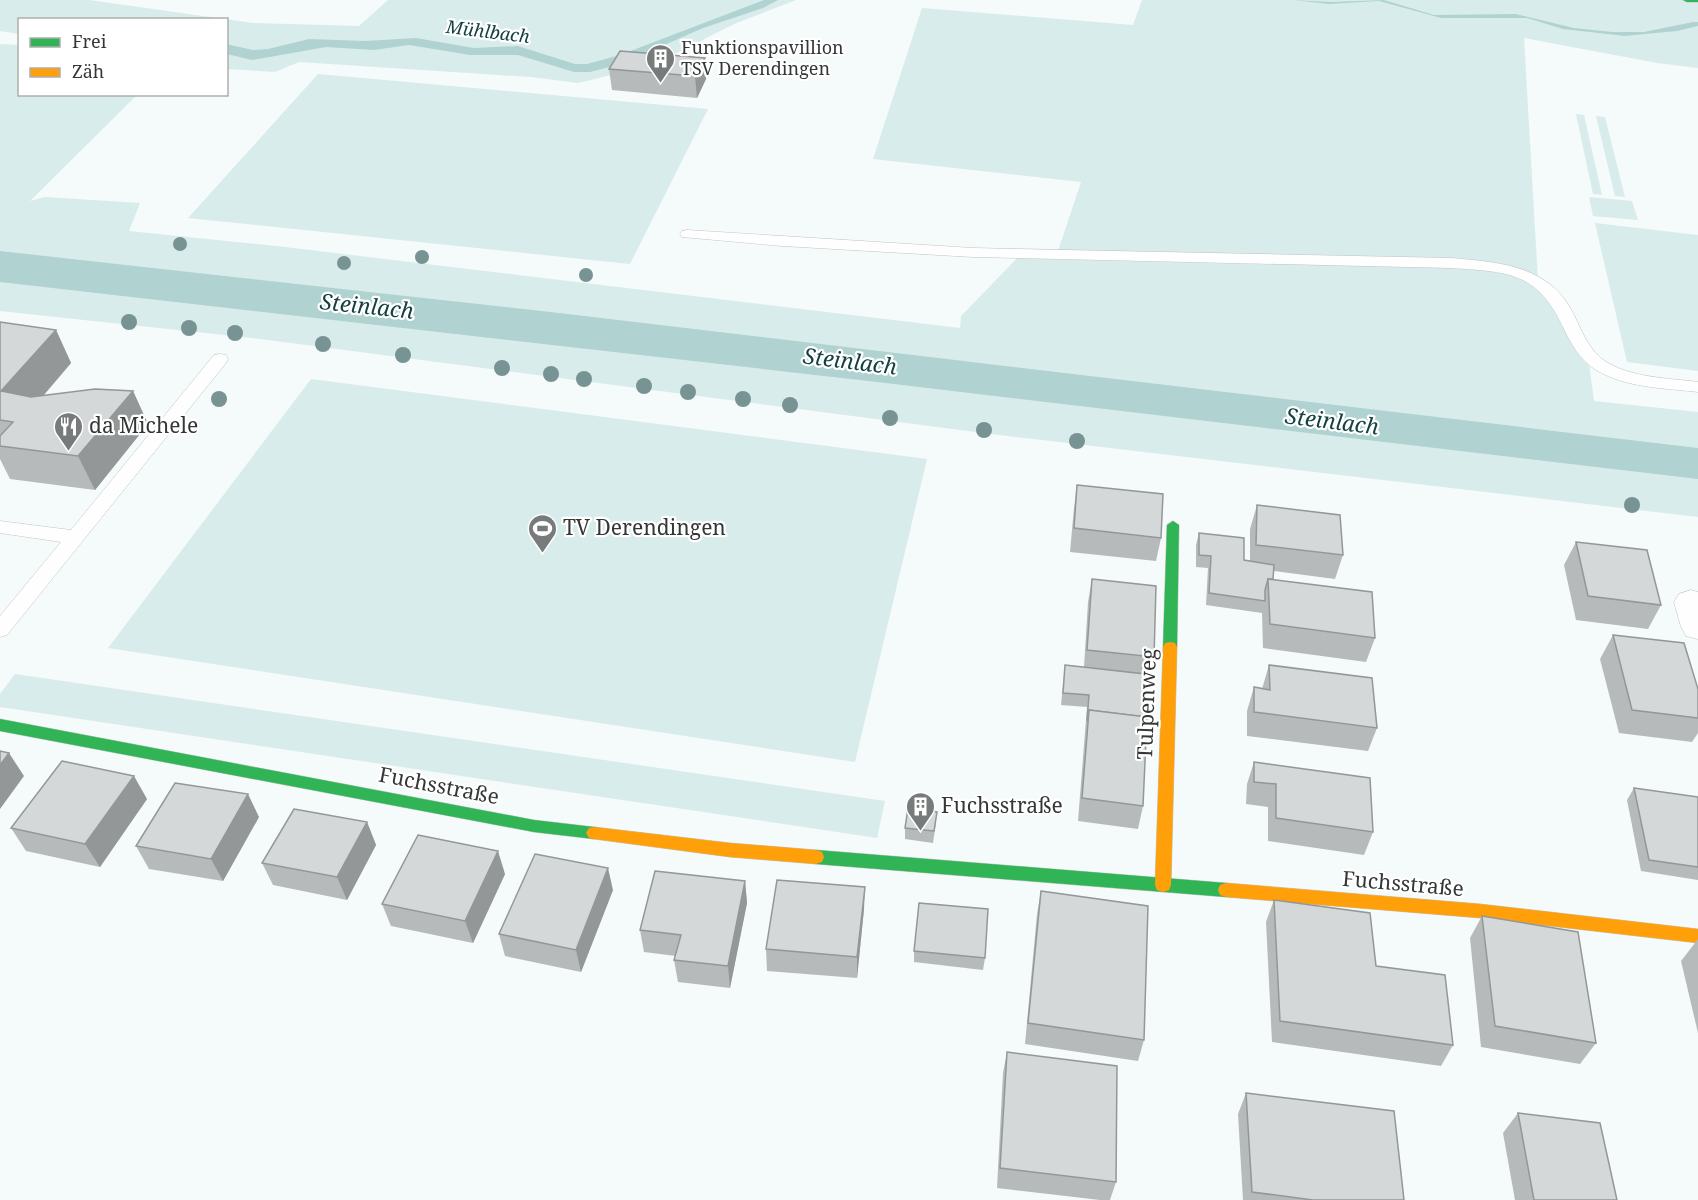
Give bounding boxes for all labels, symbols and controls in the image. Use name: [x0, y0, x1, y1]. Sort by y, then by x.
water label: Mühlbach: [444, 14, 531, 48]
legend: [18, 18, 228, 96]
text: Frei: [72, 29, 107, 53]
place label: Funktionspavillion TSV Derendingen: [681, 35, 844, 80]
building icon: Funktionspavillion TSV Derendingen: [644, 42, 676, 84]
text: Zäh: [72, 59, 104, 83]
water label: Steinlach: [319, 285, 415, 325]
water label: Steinlach: [802, 339, 899, 381]
water label: Steinlach: [1284, 399, 1381, 441]
restaurant icon: da Michele: [52, 410, 84, 452]
place label: da Michele: [89, 411, 198, 439]
sports icon: TV Derendingen: [526, 512, 558, 554]
place label: TV Derendingen: [563, 513, 726, 541]
street label: Tulpenweg: [1130, 647, 1162, 760]
street label: Fuchsstraße: [377, 760, 502, 810]
building icon: Fuchsstraße: [904, 790, 936, 832]
place label: Fuchsstraße: [941, 791, 1063, 819]
street label: Fuchsstraße: [1341, 864, 1465, 902]

